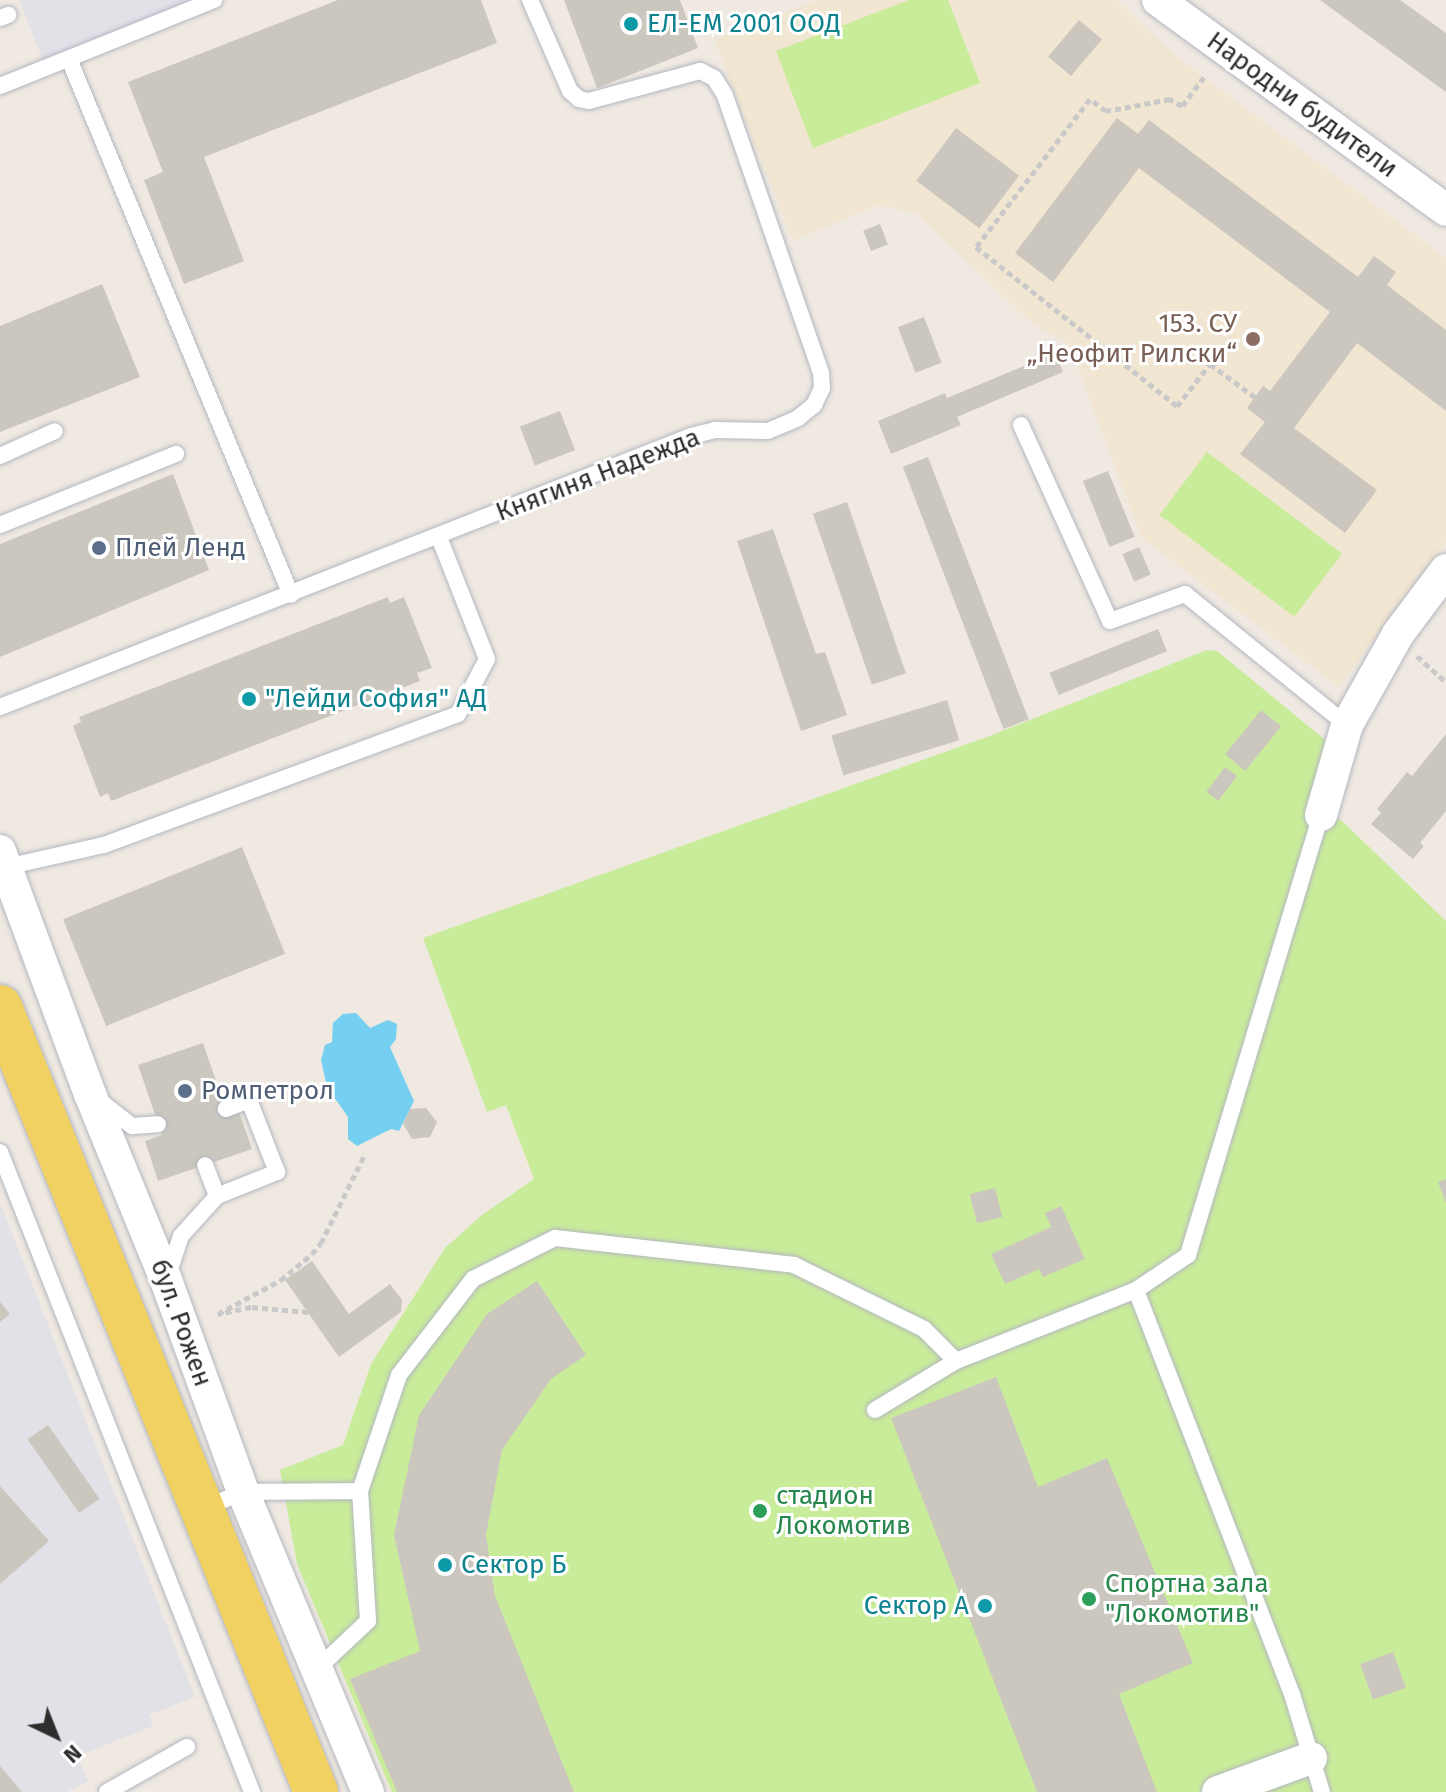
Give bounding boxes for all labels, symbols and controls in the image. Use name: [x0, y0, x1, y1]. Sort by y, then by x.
place label: ЕЛ-ЕМ 2001 ООД: [647, 8, 841, 40]
marker: ЕЛ-ЕМ 2001 ООД: [622, 15, 640, 33]
street label: Народни будители: [1201, 25, 1403, 185]
place label: 153. СУ „Неофит Рилски“: [1027, 308, 1237, 370]
marker: 153. СУ „Неофит Рилски“: [1244, 330, 1262, 348]
street label: Княгиня Надежда: [492, 422, 704, 528]
place label: Плей Ленд: [115, 532, 245, 564]
marker: Плей Ленд: [90, 539, 108, 557]
place label: "Лейди София" АД: [265, 683, 487, 715]
marker: "Лейди София" АД: [240, 690, 258, 708]
place label: Ромпетрол: [201, 1075, 334, 1107]
marker: Ромпетрол: [176, 1082, 194, 1100]
street label: бул. Рожен: [144, 1255, 218, 1391]
place label: стадион Локомотив: [776, 1480, 911, 1542]
marker: стадион Локомотив: [751, 1502, 769, 1520]
place label: Сектор Б: [461, 1549, 566, 1581]
marker: Сектор Б: [436, 1556, 454, 1574]
place label: Спортна зала "Локомотив": [1105, 1568, 1269, 1630]
place label: Сектор А: [864, 1590, 969, 1622]
marker: Спортна зала "Локомотив": [1080, 1590, 1098, 1608]
marker: Сектор А: [976, 1597, 994, 1615]
north arrow: [16, 1696, 96, 1776]
text: N: [58, 1739, 87, 1769]

